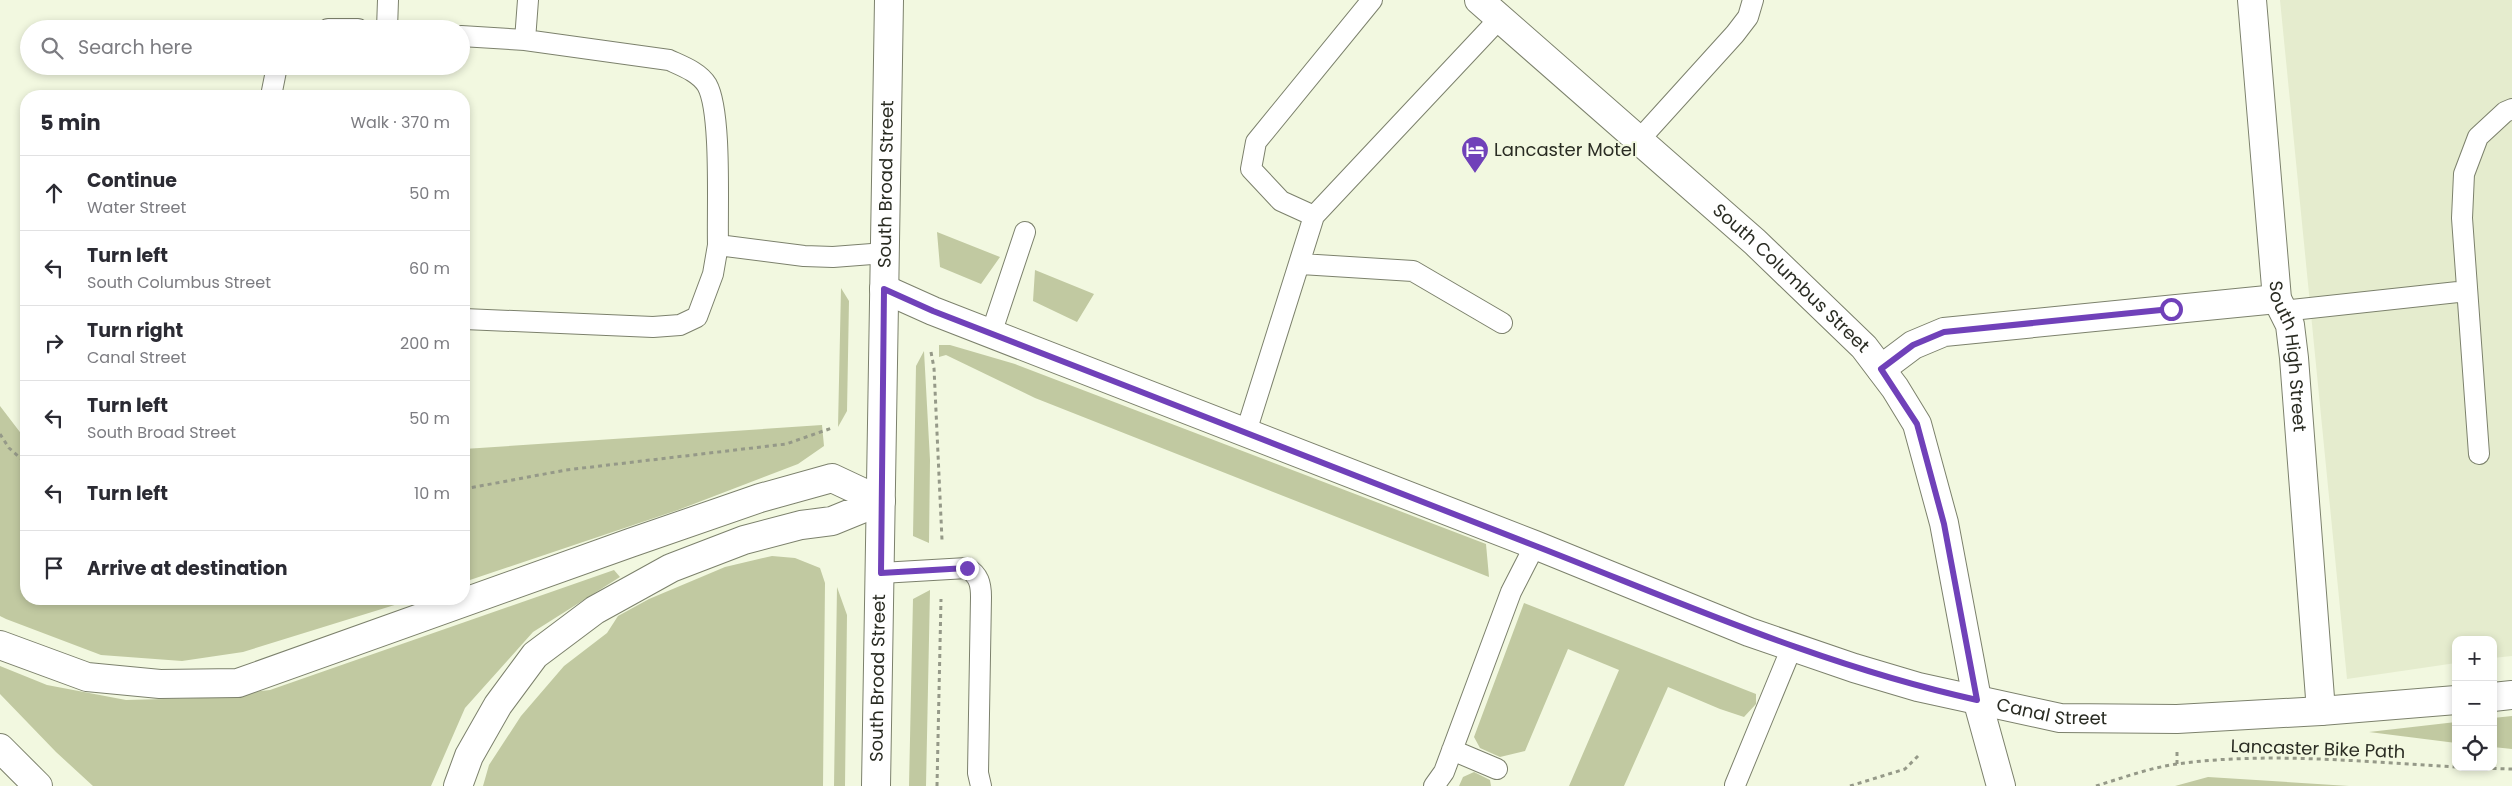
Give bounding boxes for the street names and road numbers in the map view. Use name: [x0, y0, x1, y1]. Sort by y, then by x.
street label: South Broad Street: [872, 100, 899, 268]
street label: South Columbus Street: [1707, 198, 1875, 358]
street label: South High Street: [2264, 280, 2313, 433]
street label: South Broad Street: [863, 594, 891, 762]
street label: Canal Street: [1994, 692, 2107, 731]
street label: Lancaster Bike Path: [2230, 733, 2406, 764]

